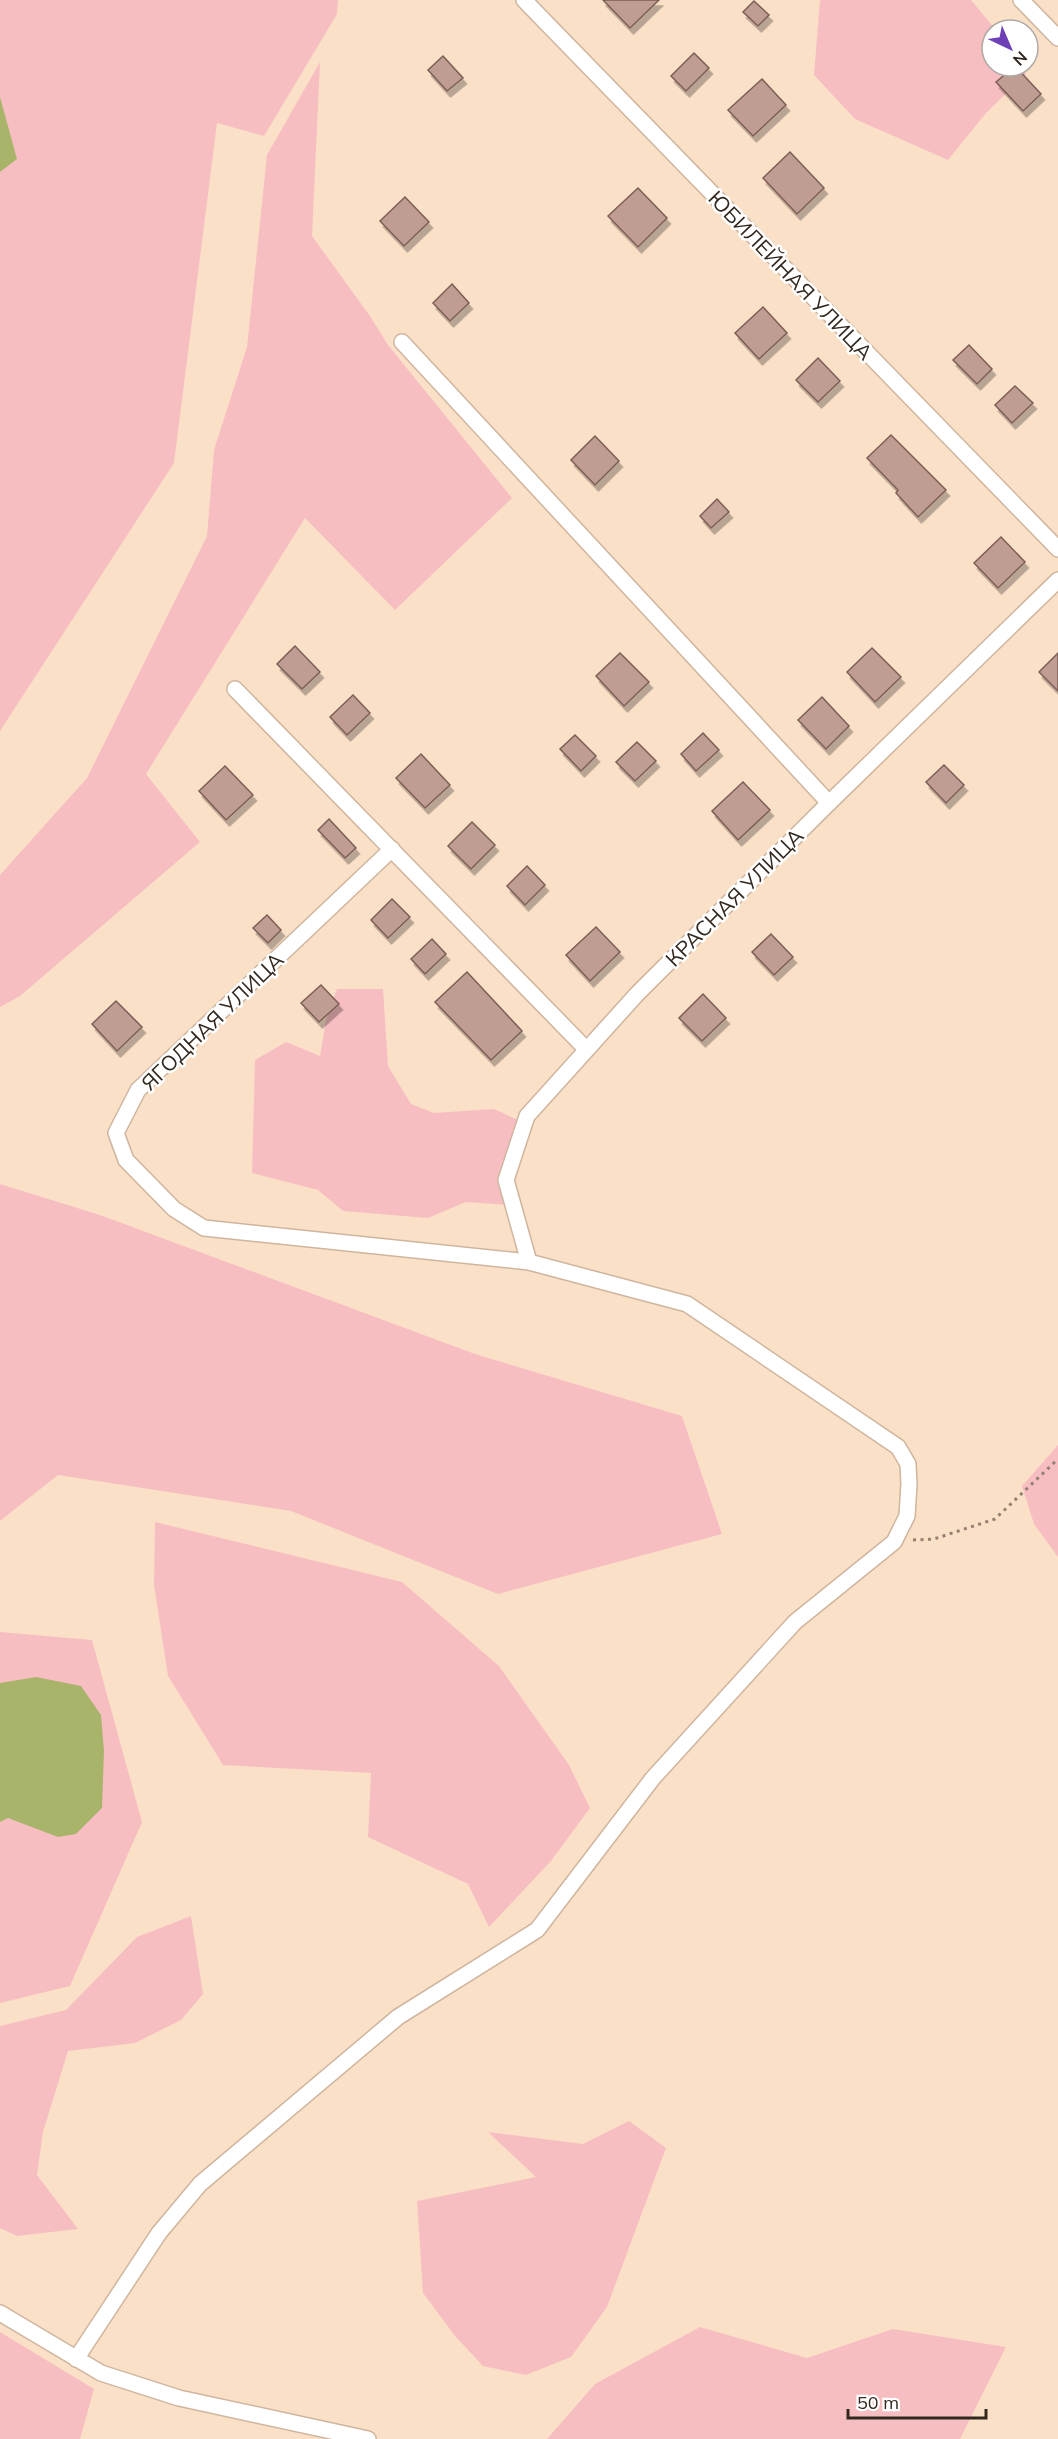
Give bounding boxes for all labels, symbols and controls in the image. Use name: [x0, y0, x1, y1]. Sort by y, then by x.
north arrow: [980, 18, 1040, 78]
text: N: [1009, 47, 1032, 70]
street label: ЮБИЛЕЙНАЯ УЛИЦА: [703, 185, 879, 365]
street label: КРАСНАЯ УЛИЦА: [660, 822, 809, 971]
street label: ЯГОДНАЯ УЛИЦА: [135, 946, 289, 1096]
scale bar: [848, 2382, 986, 2420]
text: 50 m: [857, 2391, 899, 2414]

